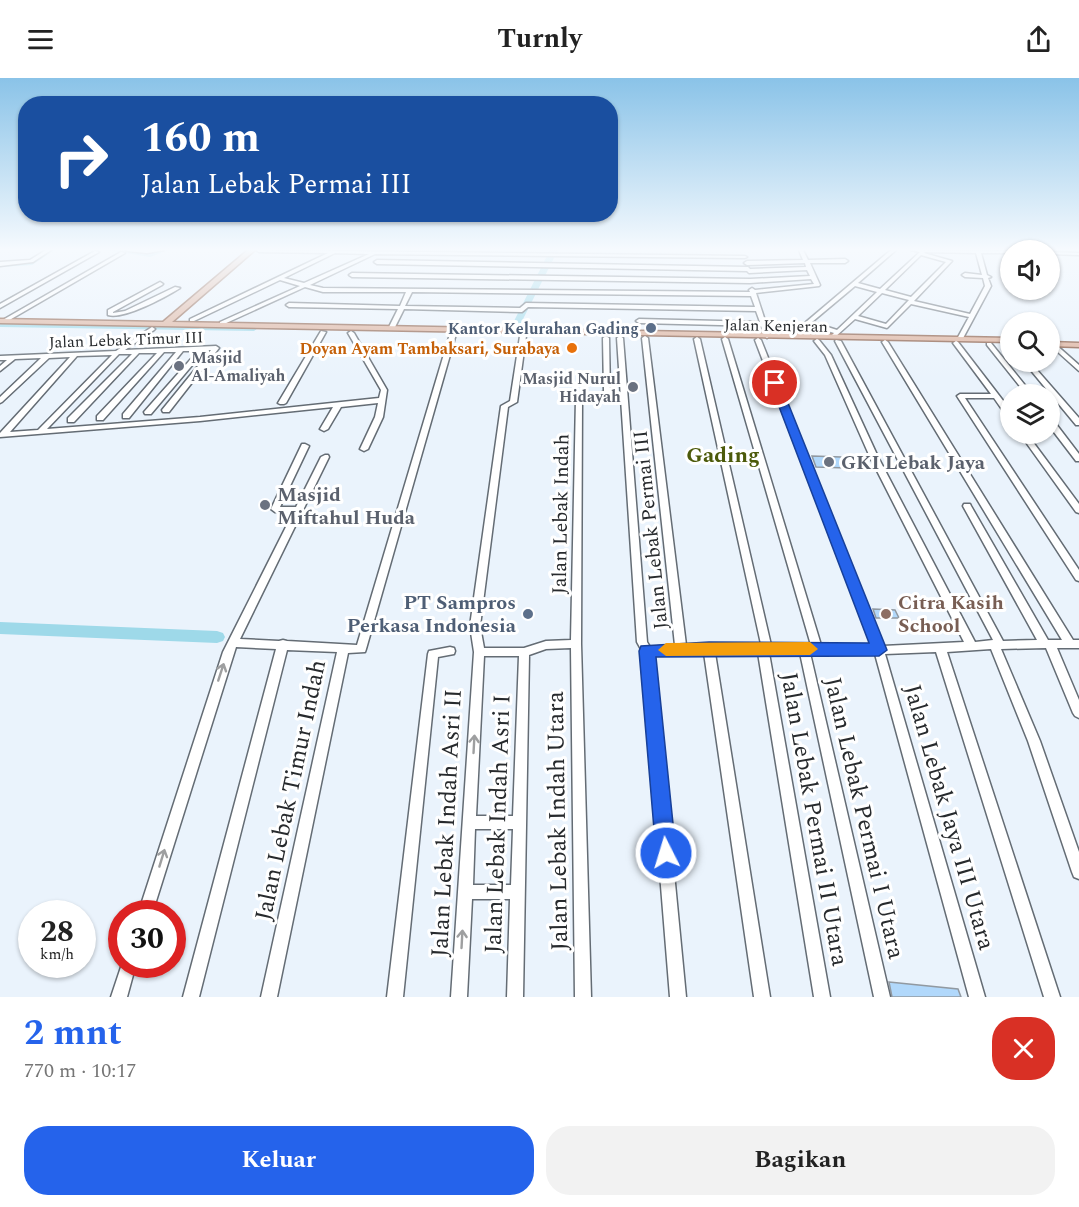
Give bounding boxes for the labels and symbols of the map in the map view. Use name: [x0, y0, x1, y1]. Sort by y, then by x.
street label: Jalan Kenjeran: [724, 313, 828, 339]
place label: Kantor Kelurahan Gading: [448, 317, 639, 341]
marker: Kantor Kelurahan Gading: [644, 321, 658, 335]
street label: Jalan Lebak Timur III: [48, 325, 204, 355]
place label: Doyan Ayam Tambaksari, Surabaya: [300, 337, 561, 361]
marker: Doyan Ayam Tambaksari, Surabaya: [565, 341, 579, 355]
place label: Masjid Al-Amaliyah: [191, 346, 285, 388]
pin: [749, 357, 800, 408]
marker: Masjid Al-Amaliyah: [172, 359, 186, 373]
place label: Masjid Nurul Hidayah: [522, 367, 621, 409]
marker: Masjid Nurul Hidayah: [626, 380, 640, 394]
street label: Jalan Lebak Permai III: [626, 429, 676, 631]
street label: Jalan Lebak Indah: [545, 433, 577, 595]
district label: Gading: [686, 439, 760, 472]
place label: GKI Lebak Jaya: [841, 448, 986, 478]
marker: GKI Lebak Jaya: [822, 455, 836, 469]
place label: Masjid Miftahul Huda: [277, 480, 416, 533]
marker: Masjid Miftahul Huda: [258, 498, 272, 512]
place label: PT Sampros Perkasa Indonesia: [347, 588, 517, 641]
place label: Citra Kasih School: [898, 588, 1004, 641]
marker: PT Sampros Perkasa Indonesia: [521, 607, 535, 621]
marker: Citra Kasih School: [879, 607, 893, 621]
street label: Jalan Lebak Timur Indah: [246, 656, 336, 924]
one-way arrow: [216, 663, 227, 682]
street label: Jalan Lebak Permai II Utara: [770, 669, 858, 969]
street label: Jalan Lebak Permai I Utara: [814, 674, 914, 963]
street label: Jalan Lebak Jaya III Utara: [894, 680, 1004, 955]
street label: Jalan Lebak Indah Asri II: [422, 688, 472, 958]
street label: Jalan Lebak Indah Utara: [538, 691, 578, 951]
street label: Jalan Lebak Indah Asri I: [475, 694, 521, 954]
one-way arrow: [468, 734, 479, 754]
position arrow: [634, 821, 698, 885]
one-way arrow: [158, 849, 169, 868]
speed limit sign: 30: [108, 900, 186, 978]
one-way arrow: [457, 929, 468, 949]

